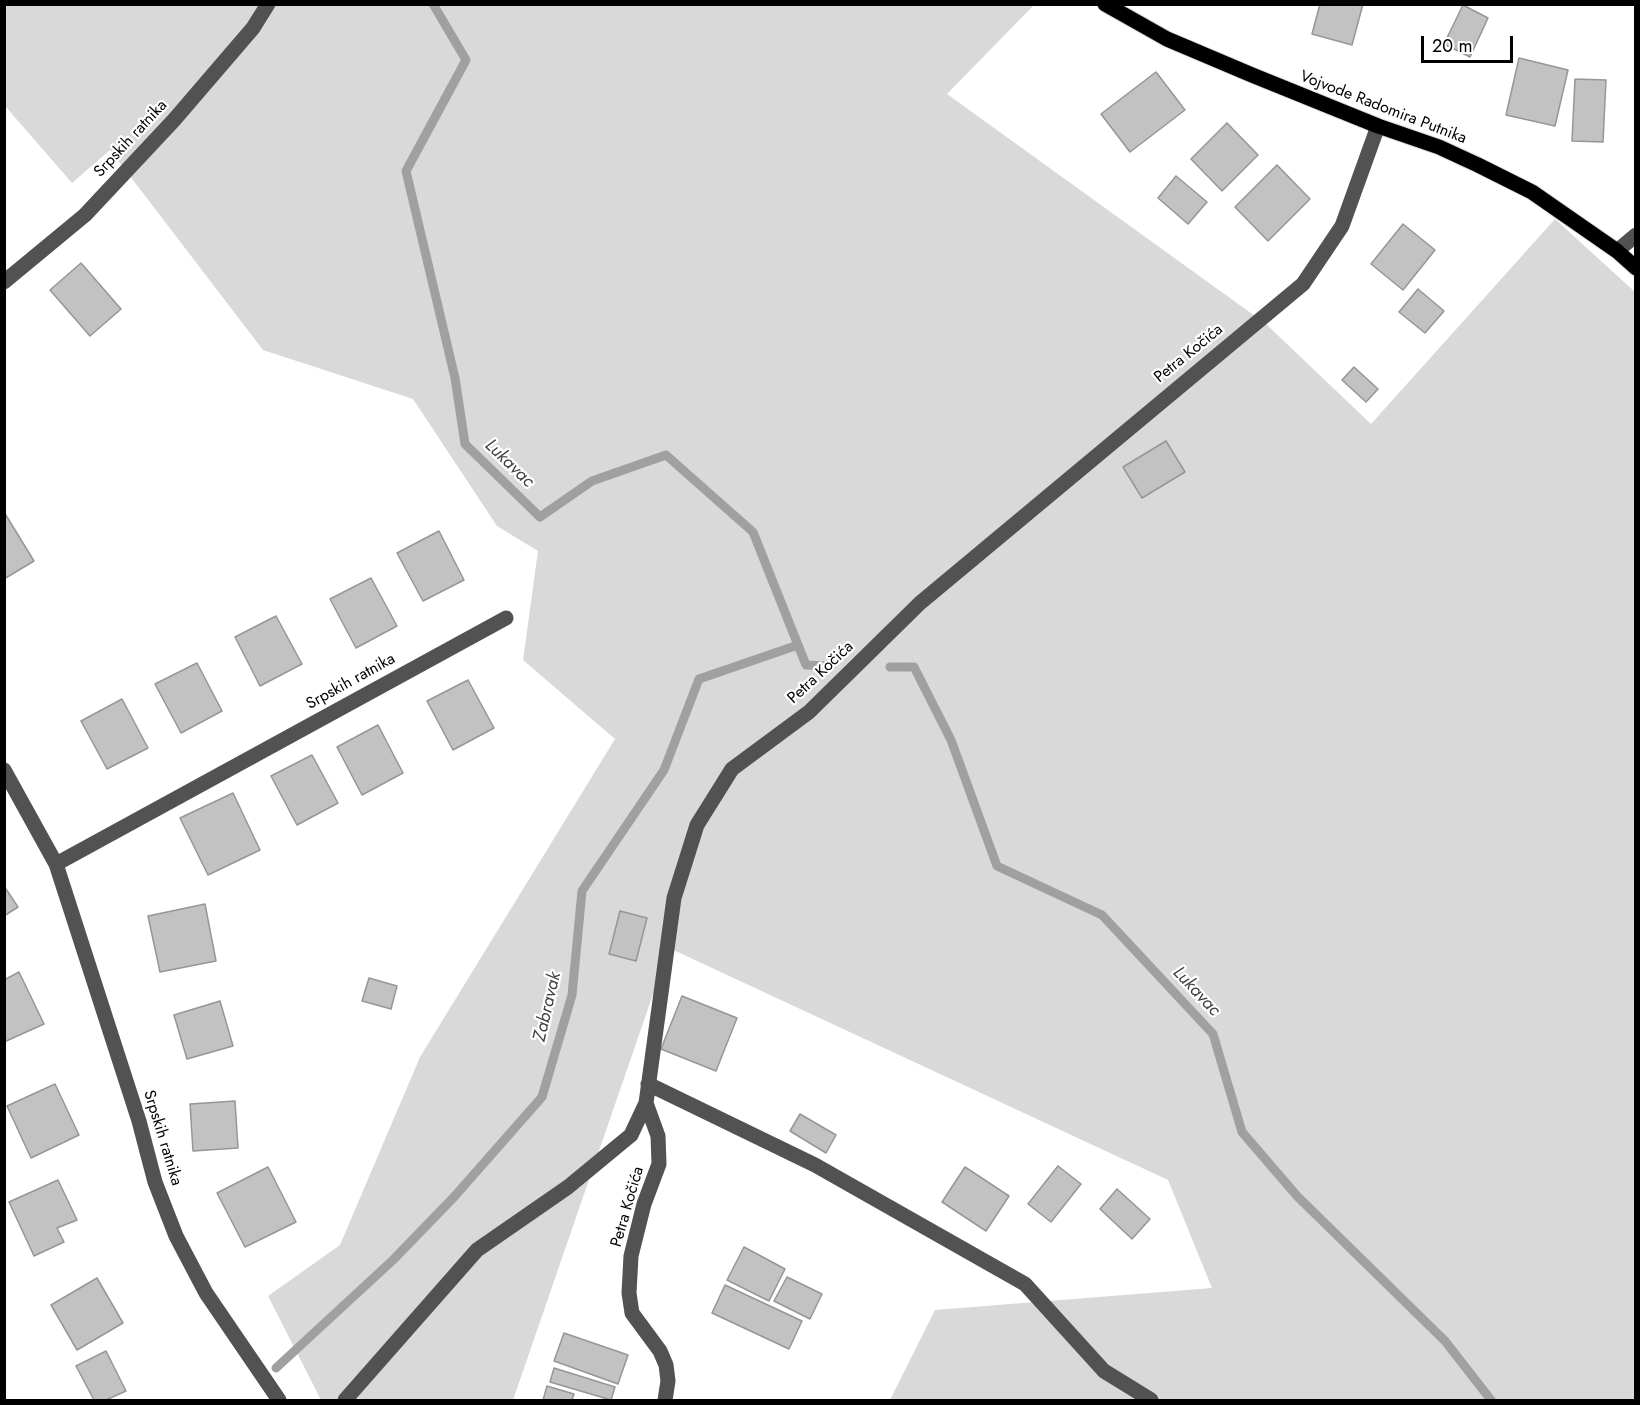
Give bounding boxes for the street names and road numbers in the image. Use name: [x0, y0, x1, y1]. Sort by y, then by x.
street label: Vojvode Radomira Putnika: [1297, 67, 1469, 149]
street label: Srpskih ratnika: [90, 96, 172, 182]
street label: Petra Kočića: [1151, 320, 1227, 388]
street label: Petra Kočića: [784, 638, 858, 708]
street label: Srpskih ratnika: [303, 650, 399, 714]
street label: Srpskih ratnika: [138, 1088, 186, 1188]
street label: Petra Kočića: [607, 1165, 649, 1249]

